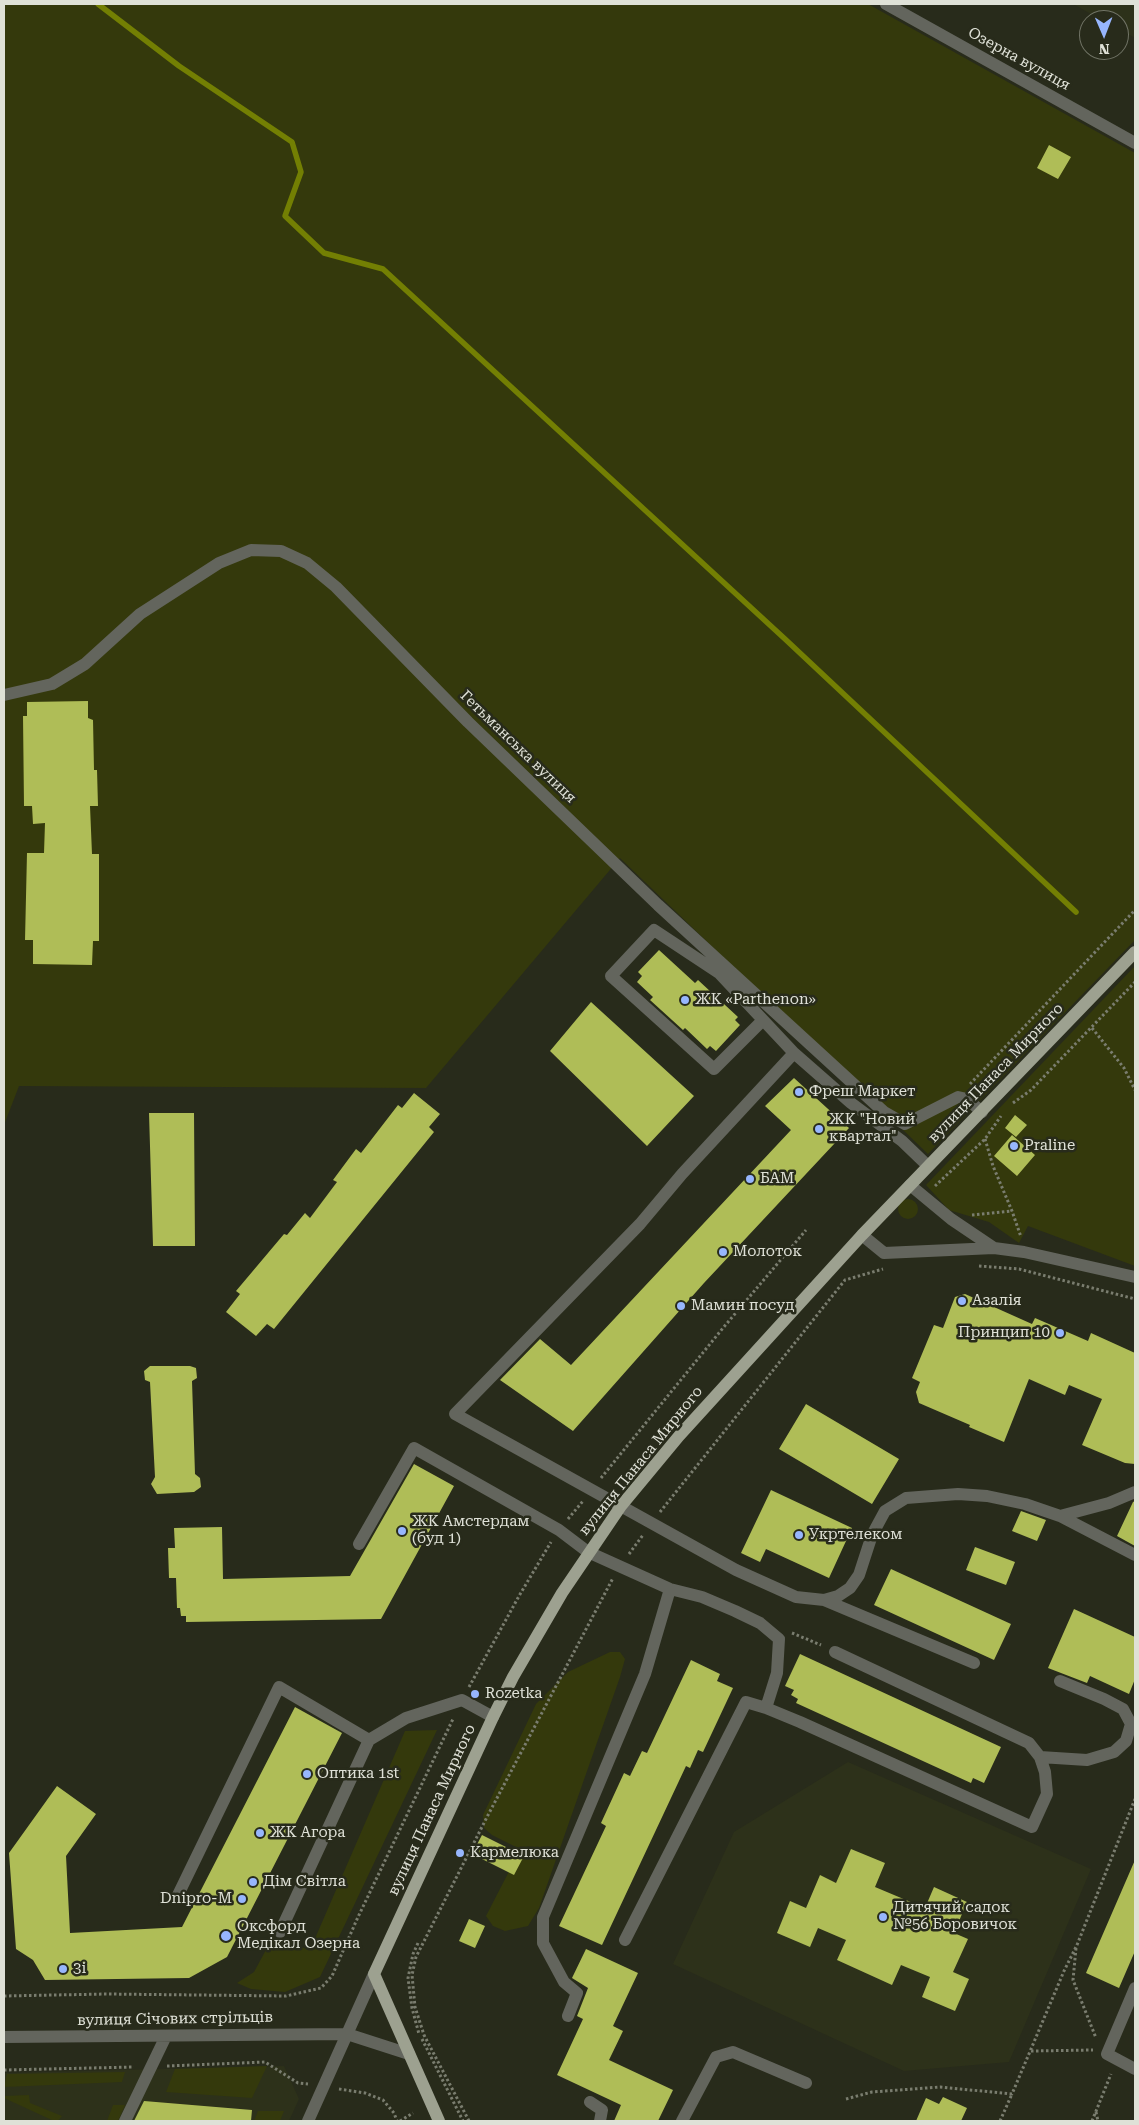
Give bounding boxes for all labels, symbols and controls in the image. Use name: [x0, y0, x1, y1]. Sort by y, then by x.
north arrow: [1079, 10, 1129, 60]
street label: Озерна вулиця: [965, 23, 1073, 95]
text: N: [1099, 41, 1110, 57]
street label: Гетьманська вулиця: [456, 687, 580, 807]
place label: ЖК «Parthenon»: [695, 991, 816, 1009]
marker: ЖК «Parthenon»: [679, 994, 691, 1006]
street label: вулиця Панаса Мирного: [925, 1000, 1067, 1146]
place label: Фреш Маркет: [809, 1083, 916, 1101]
marker: Фреш Маркет: [793, 1086, 805, 1098]
place label: ЖК "Новий квартал": [829, 1111, 915, 1146]
marker: ЖК "Новий квартал": [813, 1123, 825, 1135]
place label: Praline: [1024, 1137, 1075, 1155]
marker: Praline: [1008, 1140, 1020, 1152]
place label: БАМ: [760, 1170, 794, 1188]
marker: БАМ: [744, 1173, 756, 1185]
place label: Молоток: [733, 1243, 802, 1261]
marker: Молоток: [717, 1246, 729, 1258]
place label: Азалія: [972, 1292, 1022, 1310]
marker: Азалія: [956, 1295, 968, 1307]
place label: Мамин посуд: [691, 1297, 794, 1315]
marker: Мамин посуд: [675, 1300, 687, 1312]
place label: Принцип 10: [958, 1324, 1050, 1342]
marker: Принцип 10: [1054, 1327, 1066, 1339]
street label: вулиця Панаса Мирного: [575, 1383, 707, 1539]
place label: ЖК Амстердам (буд 1): [412, 1513, 529, 1548]
marker: ЖК Амстердам (буд 1): [396, 1525, 408, 1537]
place label: Укртелеком: [809, 1526, 902, 1544]
marker: Укртелеком: [793, 1529, 805, 1541]
place label: Rozetka: [485, 1685, 542, 1703]
marker: Rozetka: [469, 1688, 481, 1700]
street label: вулиця Панаса Мирного: [384, 1722, 480, 1898]
place label: Оптика 1st: [317, 1765, 399, 1783]
marker: Оптика 1st: [301, 1768, 313, 1780]
place label: ЖК Агора: [270, 1824, 345, 1842]
marker: ЖК Агора: [254, 1827, 266, 1839]
place label: Кармелюка: [470, 1844, 559, 1862]
marker: Кармелюка: [454, 1847, 466, 1859]
place label: Дім Світла: [263, 1873, 346, 1891]
marker: Дім Світла: [247, 1876, 259, 1888]
place label: Dnipro-M: [160, 1890, 232, 1908]
marker: Dnipro-M: [236, 1893, 248, 1905]
place label: Дитячий садок №56 Боровичок: [893, 1899, 1017, 1934]
marker: Дитячий садок №56 Боровичок: [877, 1911, 889, 1923]
place label: Оксфорд Медікал Озерна: [237, 1918, 360, 1953]
marker: Оксфорд Медікал Озерна: [219, 1929, 233, 1943]
place label: 3і: [73, 1960, 86, 1978]
marker: 3і: [57, 1963, 69, 1975]
street label: вулиця Січових стрільців: [77, 2008, 273, 2030]

